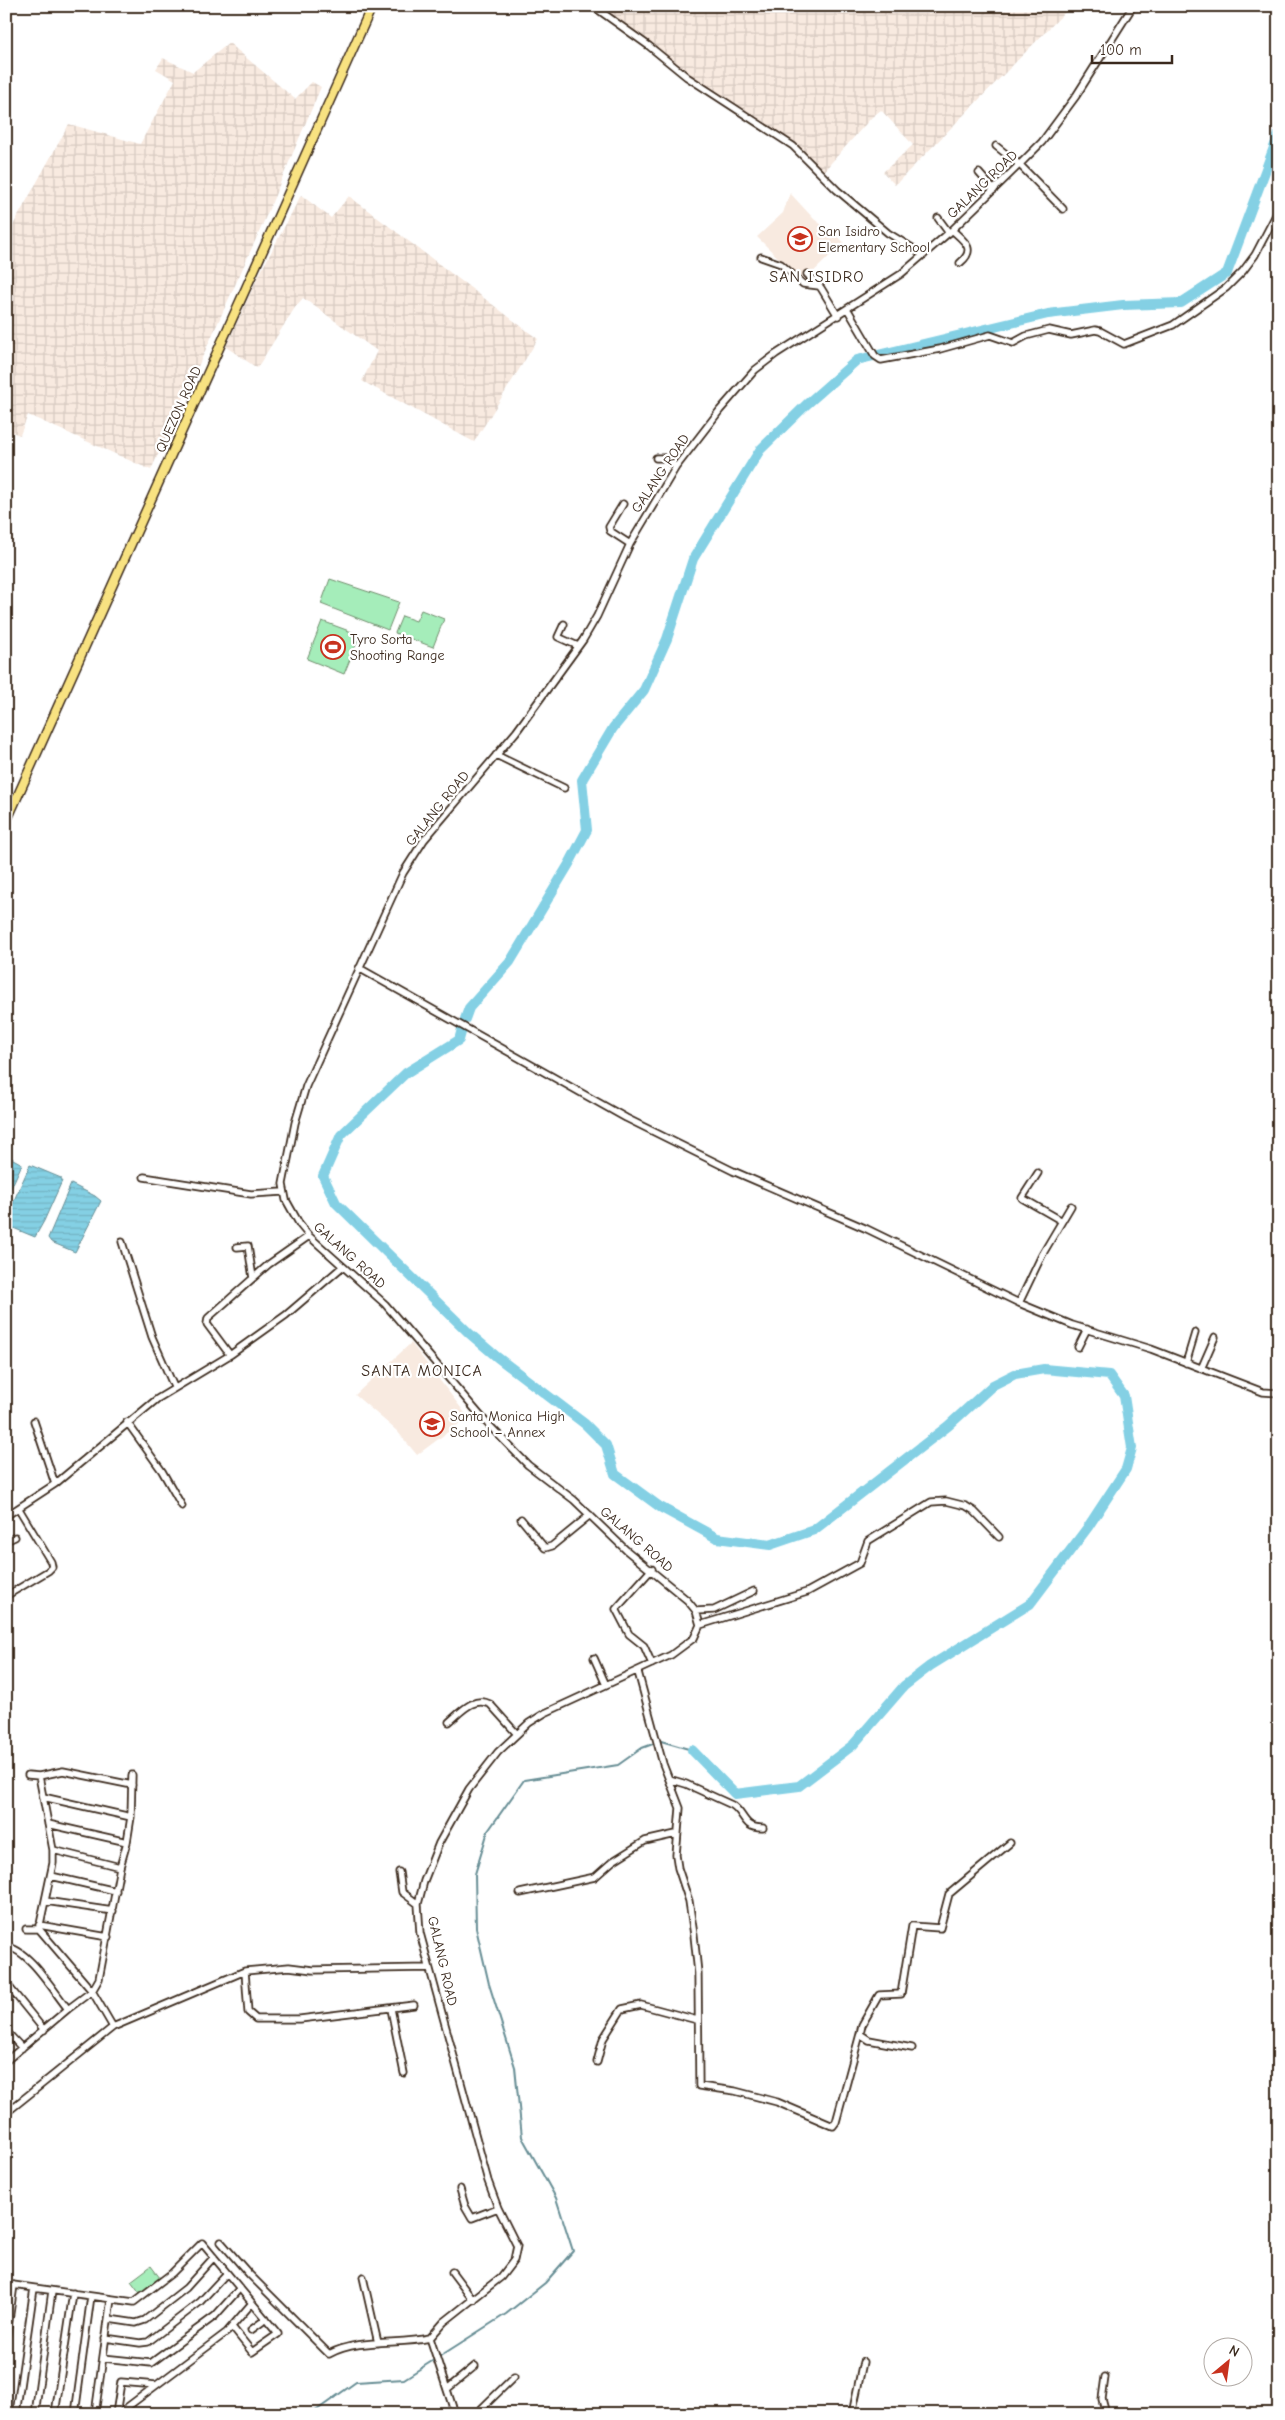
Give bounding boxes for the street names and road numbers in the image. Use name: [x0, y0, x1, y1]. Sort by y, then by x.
street label: GALANG ROAD: [944, 146, 1021, 222]
street label: QUEZON ROAD: [152, 363, 205, 455]
street label: GALANG ROAD: [628, 430, 693, 516]
street label: GALANG ROAD: [402, 767, 473, 849]
street label: GALANG ROAD: [310, 1218, 389, 1292]
street label: GALANG ROAD: [597, 1503, 677, 1576]
street label: GALANG ROAD: [424, 1915, 461, 2008]

